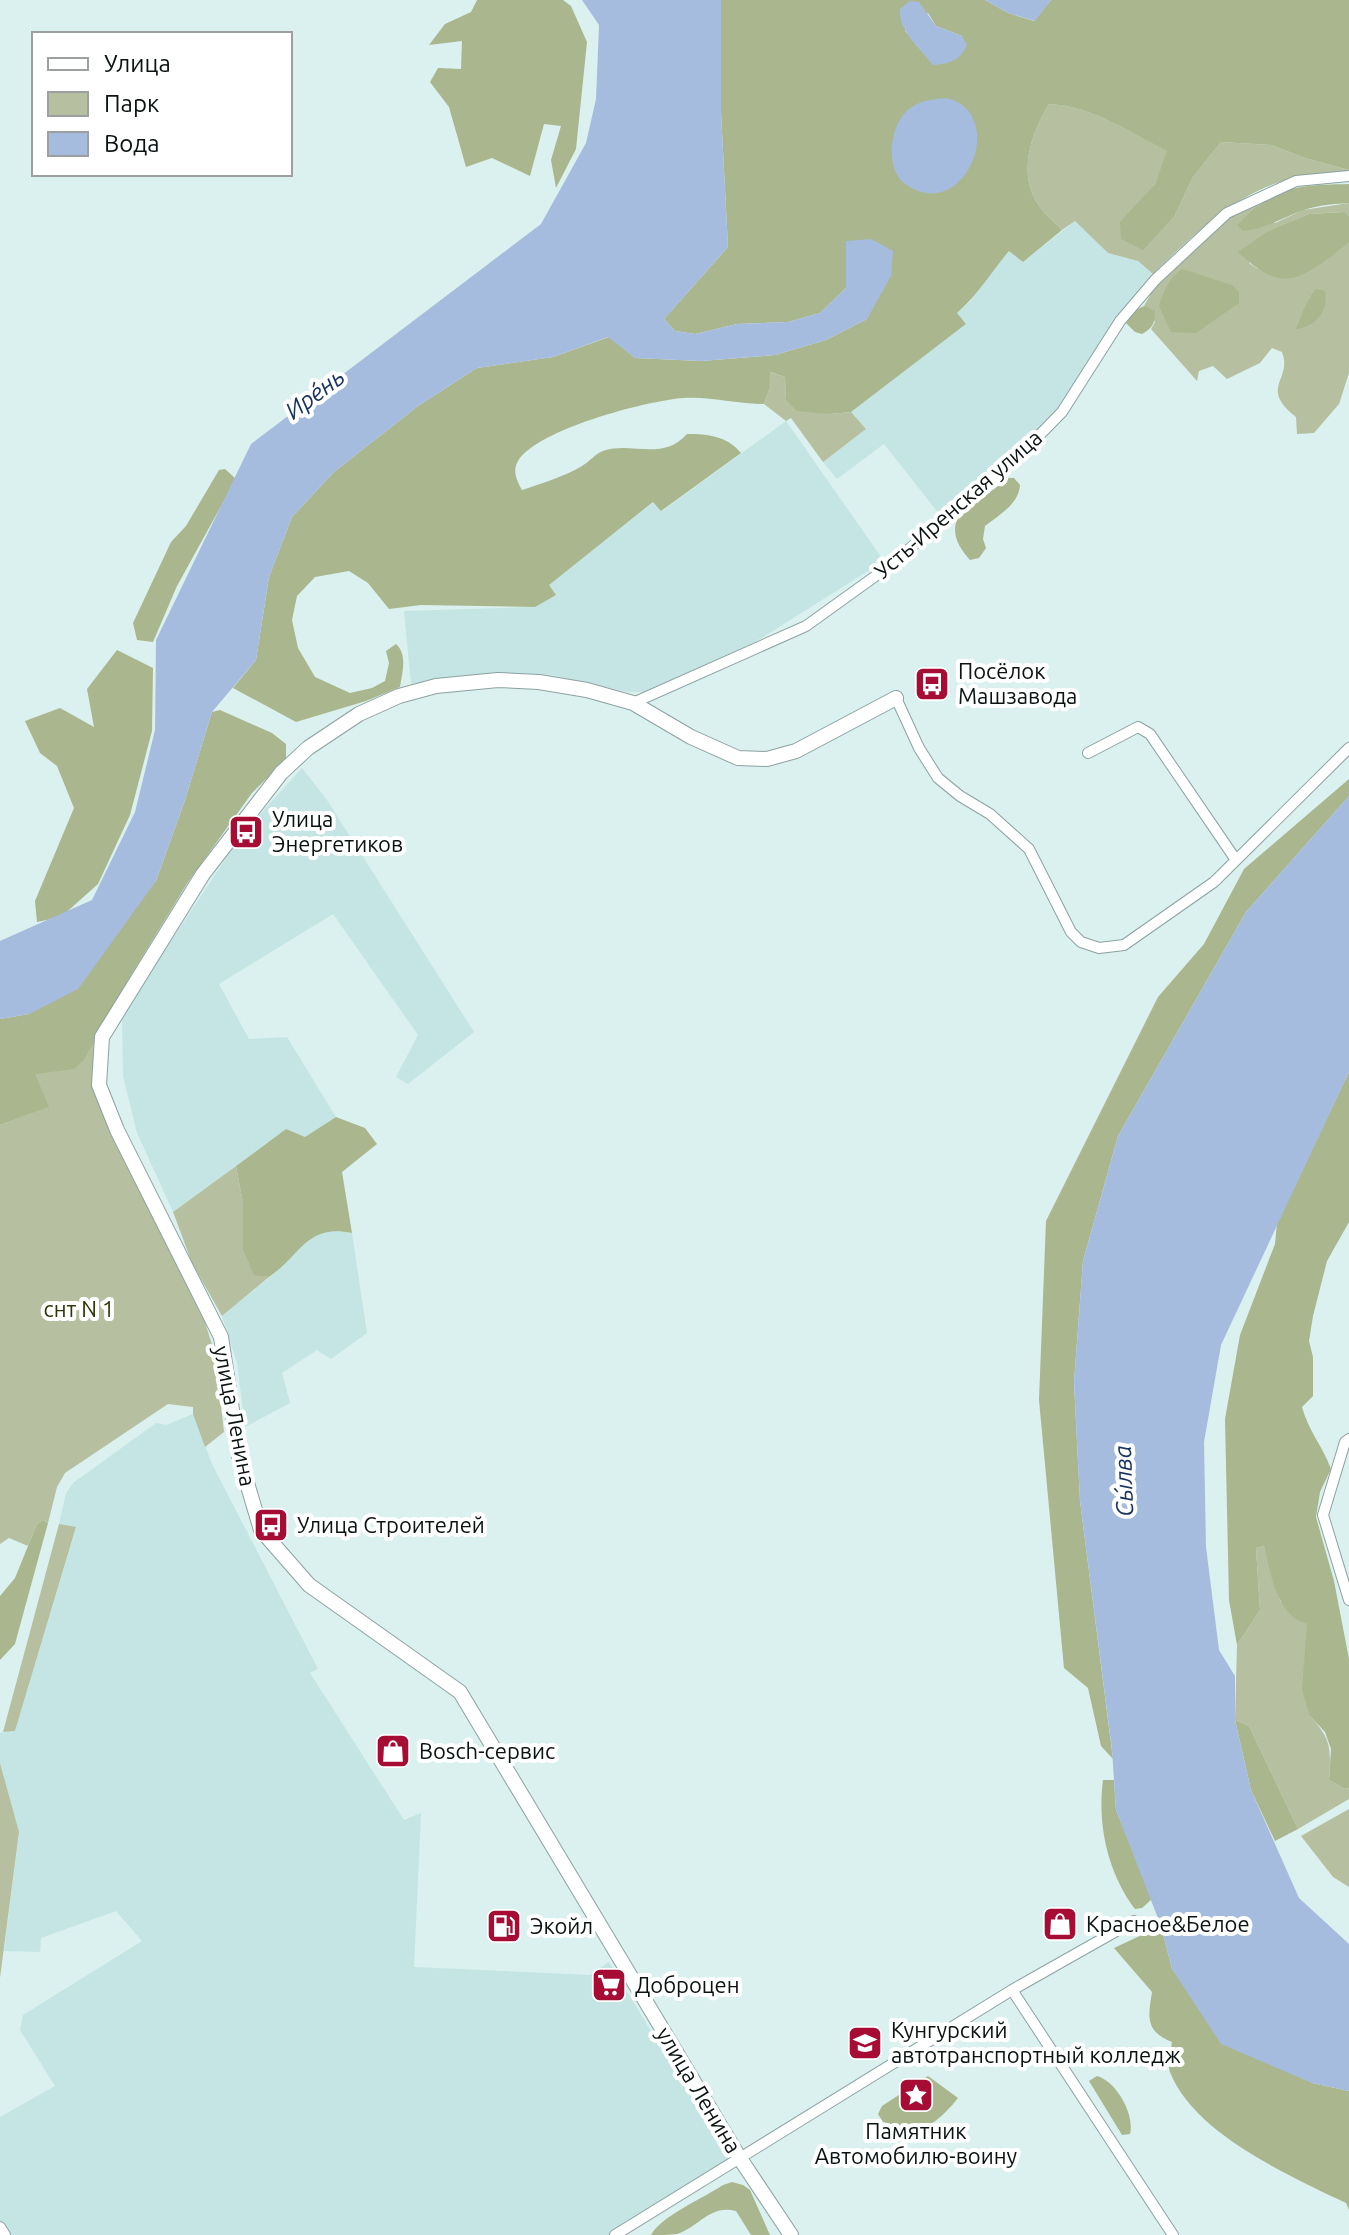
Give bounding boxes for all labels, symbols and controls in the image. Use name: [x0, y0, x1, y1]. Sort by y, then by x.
legend: [32, 32, 292, 176]
text: Улица: [104, 50, 171, 77]
text: Парк: [104, 90, 159, 117]
text: Вода: [104, 130, 160, 157]
water label: Ире́нь: [280, 363, 350, 425]
street label: Усть-Иренская улица: [869, 424, 1046, 583]
place label: Посёлок Машзавода: [958, 658, 1077, 708]
bus stop icon: Посёлок Машзавода: [913, 665, 951, 703]
place label: Улица Энергетиков: [272, 806, 403, 856]
bus stop icon: Улица Энергетиков: [227, 813, 265, 851]
park label: снт N 1: [43, 1296, 115, 1321]
street label: улица Ленина: [210, 1344, 261, 1488]
water label: Сы́лва: [1109, 1445, 1138, 1517]
bus stop icon: Улица Строителей: [252, 1506, 290, 1544]
place label: Улица Строителей: [297, 1512, 485, 1537]
shop icon: Bosch-сервис: [374, 1732, 412, 1770]
place label: Bosch-сервис: [419, 1738, 555, 1763]
shop icon: Красное&Белое: [1041, 1905, 1079, 1943]
fuel station icon: Экойл: [485, 1907, 523, 1945]
place label: Красное&Белое: [1086, 1911, 1250, 1936]
place label: Экойл: [530, 1913, 593, 1938]
supermarket icon: Доброцен: [590, 1966, 628, 2004]
place label: Доброцен: [635, 1972, 740, 1997]
place label: Кунгурский автотранспортный колледж: [891, 2017, 1181, 2067]
street label: улица Ленина: [652, 2022, 747, 2157]
school or university icon: Кунгурский автотранспортный колледж: [846, 2024, 884, 2062]
place icon: Памятник Автомобилю-воину: [897, 2076, 935, 2114]
place label: Памятник Автомобилю-воину: [815, 2118, 1018, 2168]

